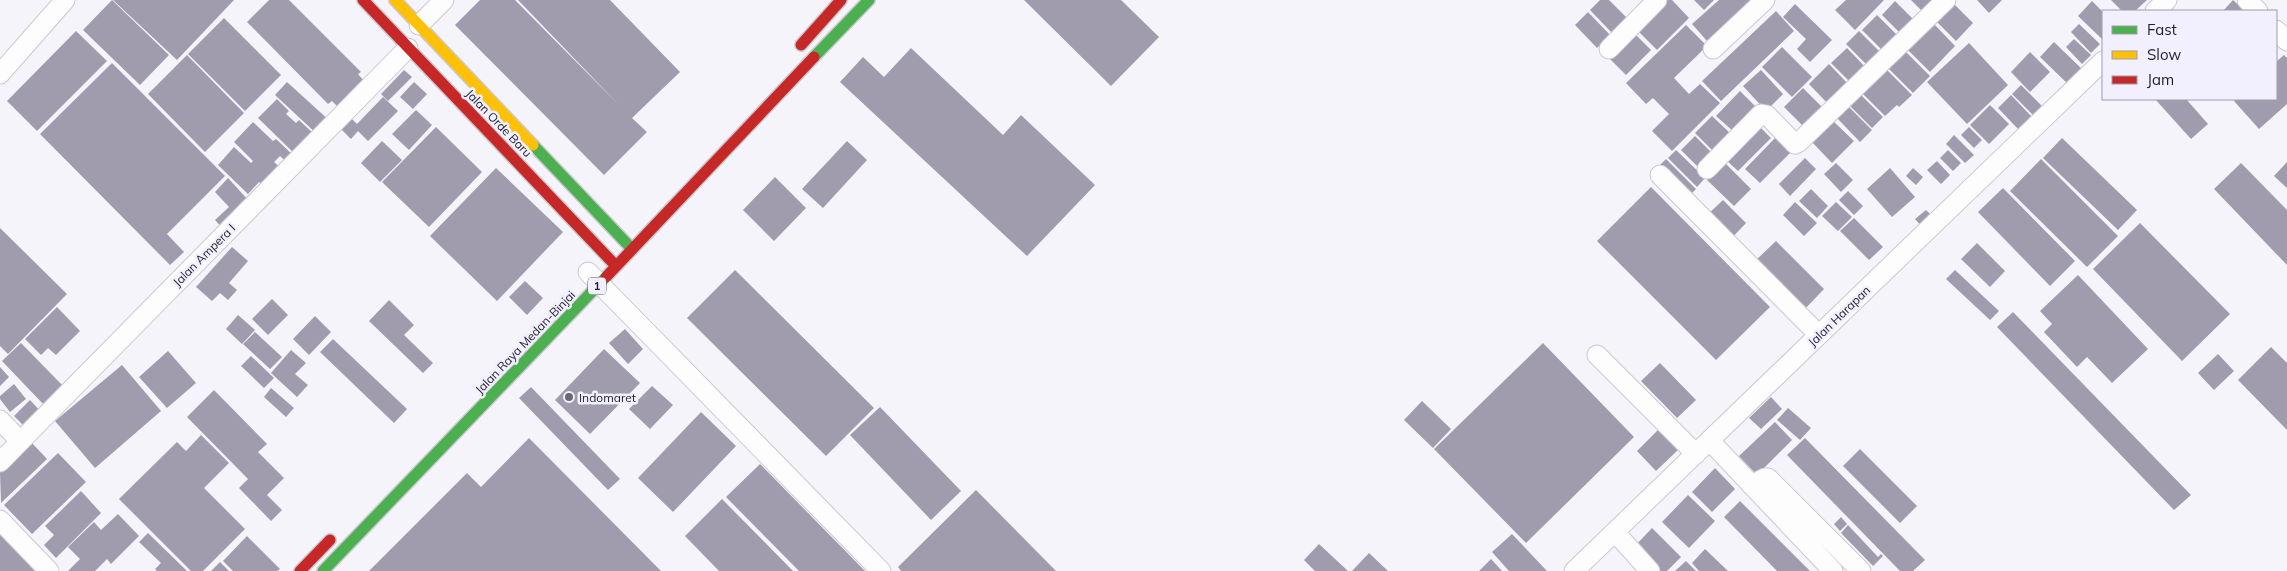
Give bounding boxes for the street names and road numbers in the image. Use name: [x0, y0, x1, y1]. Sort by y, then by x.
street label: Jalan Orde Baru: [463, 86, 535, 160]
street label: Jalan Ampera I: [170, 221, 238, 289]
road number: 1: [588, 278, 606, 294]
street label: Jalan Harapan: [1805, 283, 1873, 349]
street label: Jalan Raya Medan-Binjai: [472, 287, 578, 397]

